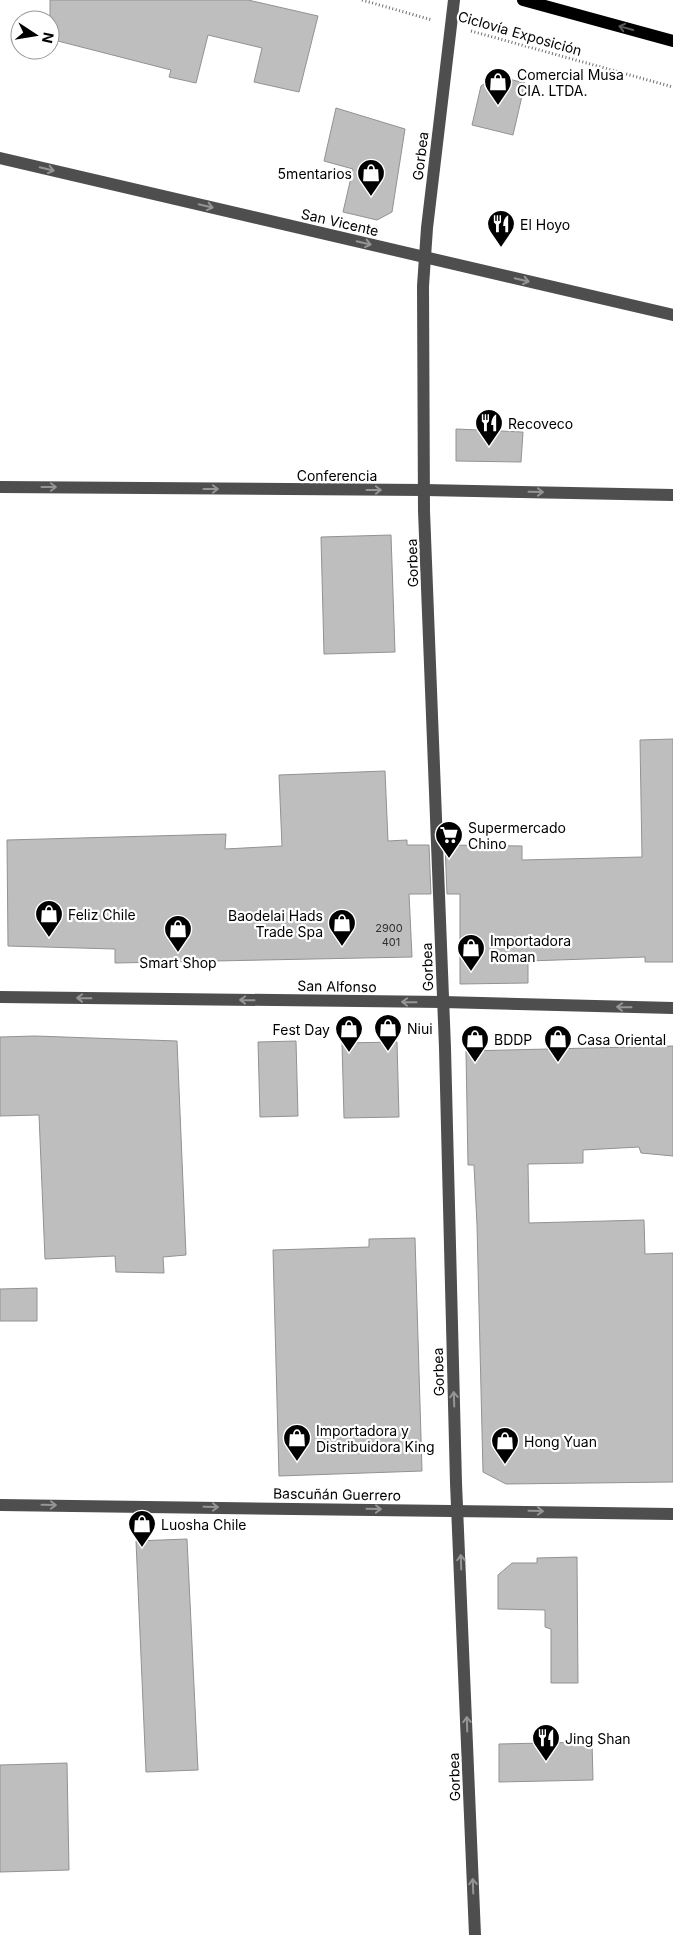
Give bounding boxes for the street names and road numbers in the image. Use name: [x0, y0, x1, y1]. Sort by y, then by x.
street label: Ciclovía Exposición: [456, 7, 584, 59]
street label: Gorbea: [409, 131, 431, 181]
street label: San Vicente: [300, 205, 380, 239]
street label: Conferencia: [297, 467, 377, 484]
street label: Gorbea: [403, 538, 421, 588]
street label: Gorbea: [418, 942, 436, 992]
street label: San Alfonso: [297, 977, 377, 995]
street label: Gorbea: [429, 1347, 447, 1397]
street label: Bascuñán Guerrero: [273, 1484, 401, 1504]
street label: Gorbea: [445, 1752, 463, 1802]

